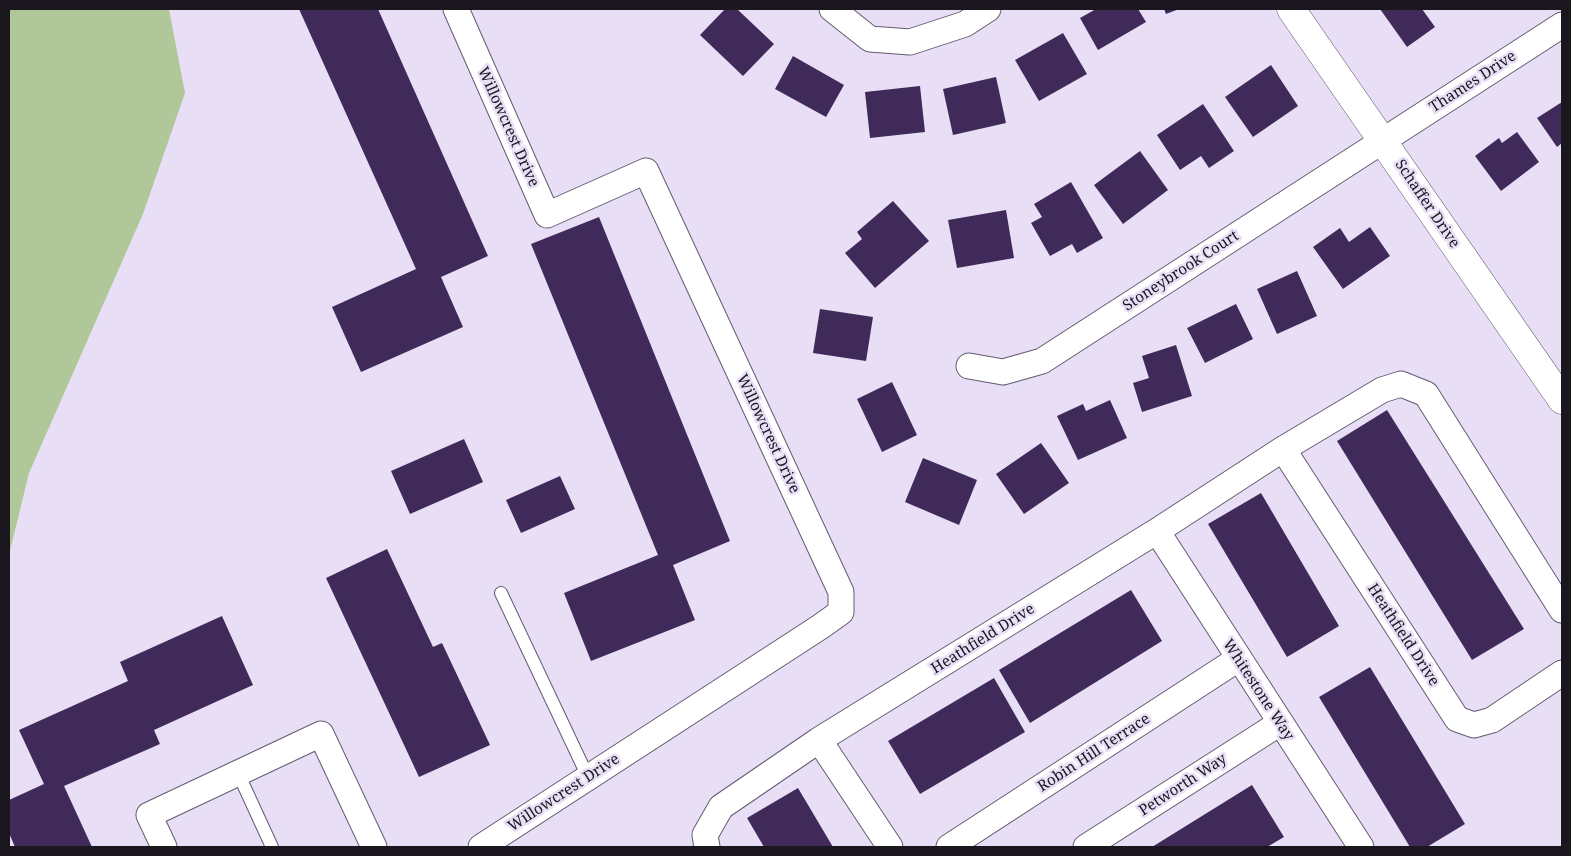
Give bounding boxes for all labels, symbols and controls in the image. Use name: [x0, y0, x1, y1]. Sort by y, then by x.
street label: Thames Drive: [1426, 47, 1520, 117]
street label: Willowcrest Drive: [473, 64, 543, 190]
street label: Schaffer Drive: [1391, 156, 1463, 252]
street label: Stoneybrook Court: [1120, 227, 1242, 315]
street label: Willowcrest Drive: [733, 372, 803, 496]
street label: Heathfield Drive: [1363, 580, 1443, 690]
street label: Heathfield Drive: [928, 600, 1038, 678]
street label: Whitestone Way: [1219, 636, 1297, 744]
street label: Robin Hill Terrace: [1035, 710, 1153, 796]
street label: Willowcrest Drive: [505, 750, 623, 836]
street label: Petworth Way: [1136, 750, 1230, 820]

